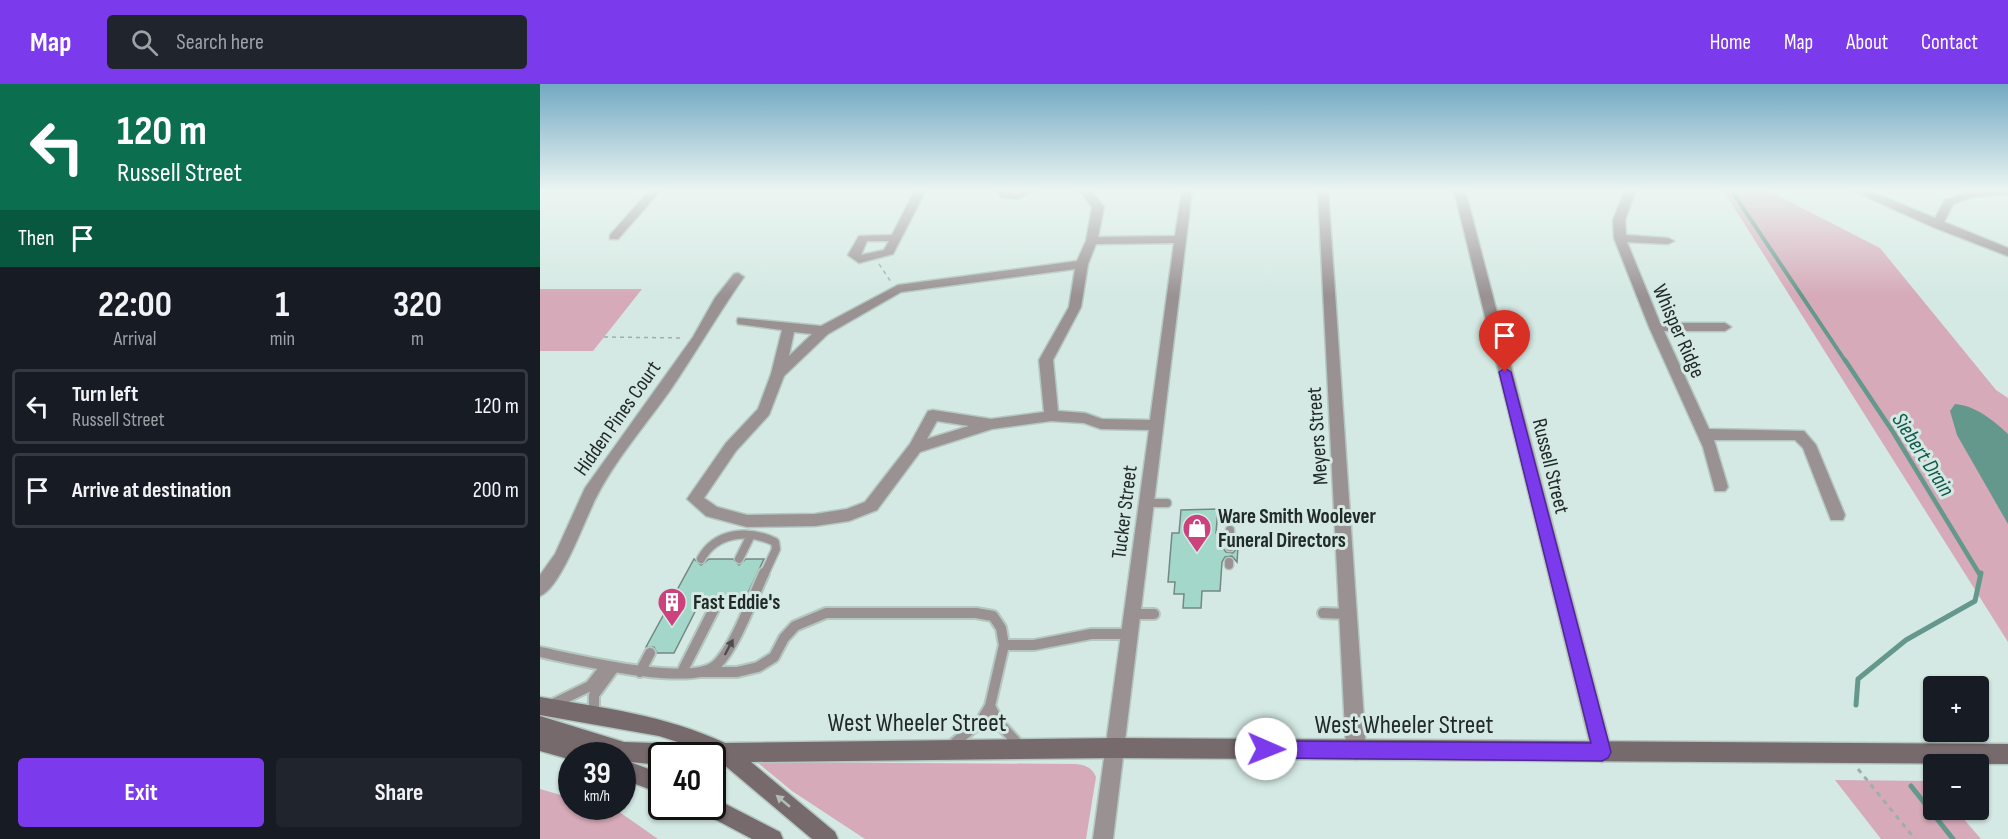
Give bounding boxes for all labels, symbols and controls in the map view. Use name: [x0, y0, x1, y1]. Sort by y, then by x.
search box: [107, 15, 527, 69]
text: Map: [30, 26, 71, 59]
icon: search: [128, 26, 161, 59]
text: Search here: [176, 29, 264, 56]
text: Home: [1710, 30, 1751, 55]
text: Map: [1784, 30, 1813, 55]
text: About: [1846, 30, 1888, 55]
text: Contact: [1921, 30, 1978, 55]
text: 120 m: [117, 106, 207, 157]
icon: left: [18, 108, 96, 186]
text: Russell Street: [117, 157, 242, 189]
icon: arrive: [66, 222, 99, 255]
text: Then: [18, 225, 54, 252]
street label: Whisper Ridge: [1647, 281, 1710, 382]
text: 22:00: [98, 284, 172, 327]
text: 1: [275, 284, 289, 327]
text: 320: [393, 284, 442, 327]
pin: [1479, 310, 1530, 372]
icon: arrive: [1488, 319, 1521, 352]
text: Arrival: [113, 327, 156, 351]
text: min: [270, 327, 295, 351]
text: m: [411, 327, 424, 351]
street label: Hidden Pines Court: [569, 356, 666, 480]
text: Turn left: [72, 381, 138, 408]
street label: Meyers Street: [1302, 386, 1333, 486]
icon: left: [21, 390, 54, 423]
text: 120 m: [475, 393, 519, 420]
text: Russell Street: [72, 408, 165, 432]
water label: Siebert Drain: [1886, 408, 1960, 502]
street label: Russell Street: [1527, 416, 1574, 516]
street label: Tucker Street: [1106, 464, 1143, 560]
icon: arrive: [21, 474, 54, 507]
text: Arrive at destination: [72, 477, 231, 504]
text: 200 m: [473, 477, 519, 504]
place label: Ware Smith Woolever Funeral Directors: [1218, 504, 1377, 553]
shop icon: Ware Smith Woolever Funeral Directors: [1181, 512, 1213, 554]
building icon: Fast Eddie's: [656, 586, 688, 628]
place label: Fast Eddie's: [693, 590, 780, 615]
one-way arrow: [724, 638, 734, 655]
map controls: [1923, 676, 1989, 820]
button: +: [1923, 676, 1989, 742]
street label: West Wheeler Street: [827, 708, 1007, 739]
street label: West Wheeler Street: [1314, 710, 1494, 741]
position arrow: [1234, 717, 1298, 781]
speed limit sign: 40: [648, 742, 726, 820]
button: −: [1923, 754, 1989, 820]
text: 39: [583, 756, 611, 792]
button: Exit: [18, 758, 264, 827]
button: Share: [276, 758, 522, 827]
text: km/h: [584, 787, 610, 806]
one-way arrow: [776, 795, 791, 808]

